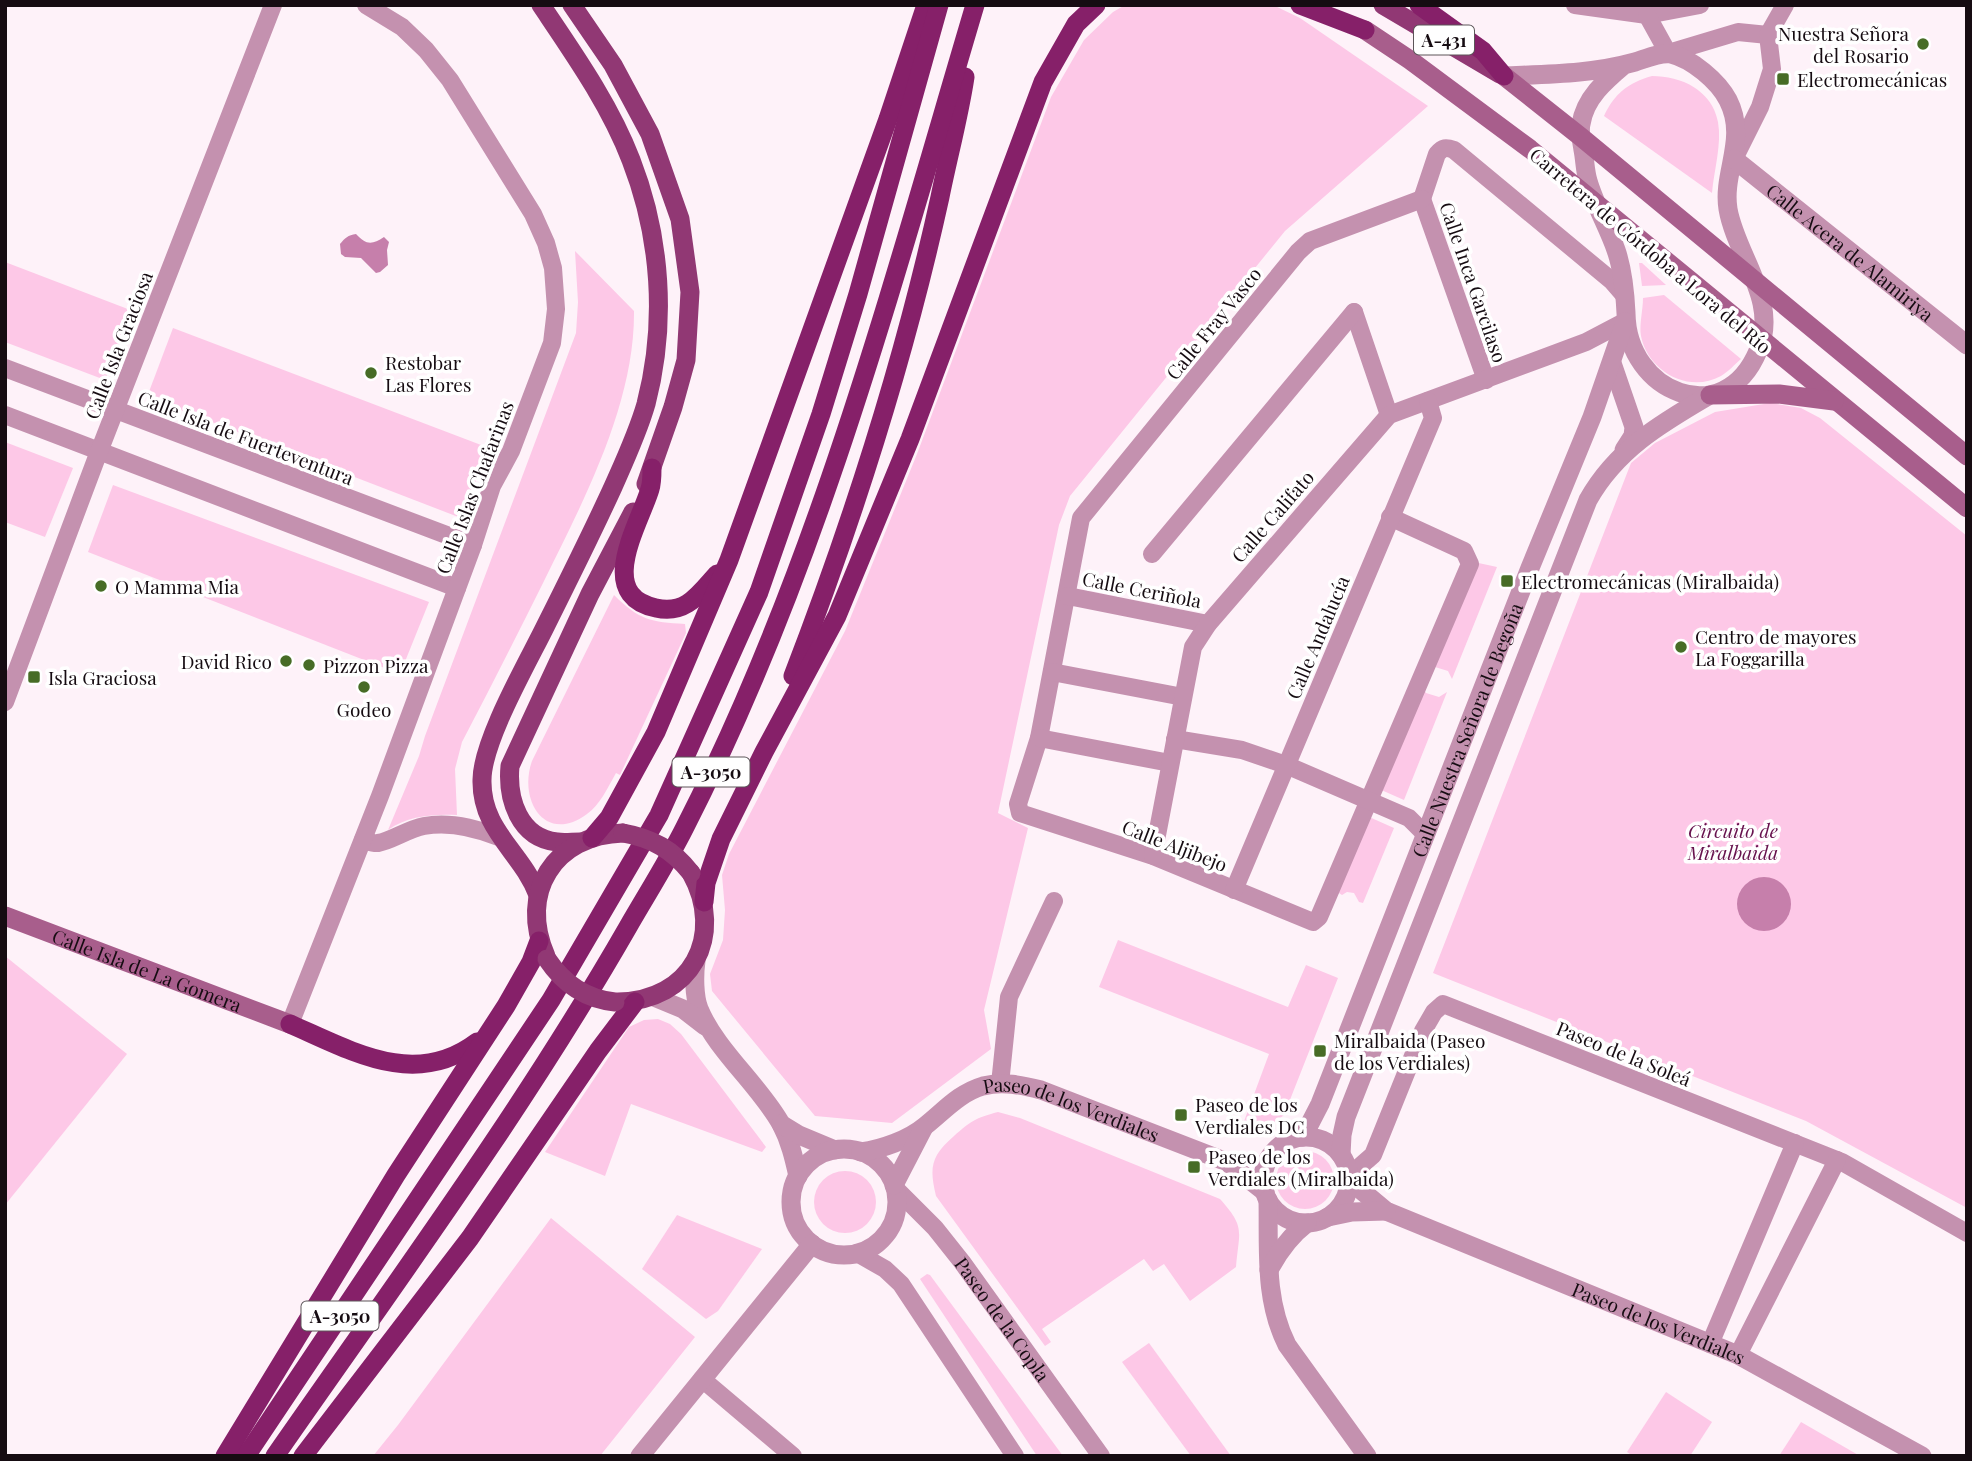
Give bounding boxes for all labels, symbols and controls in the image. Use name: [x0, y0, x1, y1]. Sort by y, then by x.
place label: Nuestra Señora del Rosario: [1778, 20, 1910, 68]
road number: A-431: [1414, 26, 1474, 55]
marker: Nuestra Señora del Rosario: [1915, 36, 1931, 52]
place label: Electromecánicas: [1797, 66, 1947, 92]
marker: Electromecánicas: [1775, 71, 1791, 87]
street label: Carretera de Córdoba a Lora del Río: [1525, 141, 1777, 359]
street label: Calle Acera de Alamiriya: [1761, 177, 1940, 327]
street label: Calle Inca Garcilaso: [1434, 198, 1514, 366]
street label: Calle Fray Vasco: [1160, 261, 1266, 385]
street label: Calle Isla Graciosa: [78, 267, 158, 423]
place label: Restobar Las Flores: [385, 349, 471, 397]
marker: Restobar Las Flores: [363, 365, 379, 381]
street label: Calle Isla de Fuerteventura: [134, 384, 358, 490]
street label: Calle Islas Chafarinas: [429, 397, 519, 577]
street label: Calle Califato: [1225, 464, 1319, 568]
street label: Calle Ceriñola: [1080, 565, 1204, 613]
place label: Electromecánicas (Miralbaida): [1521, 568, 1779, 594]
street label: Calle Andalucía: [1279, 571, 1355, 703]
place label: O Mamma Mia: [115, 573, 240, 599]
marker: Electromecánicas (Miralbaida): [1499, 573, 1515, 589]
marker: O Mamma Mia: [93, 578, 109, 594]
street label: Calle Nuestra Señora de Begoña: [1405, 598, 1528, 861]
place label: Centro de mayores La Foggarilla: [1695, 623, 1857, 671]
marker: Centro de mayores La Foggarilla: [1673, 639, 1689, 655]
place label: David Rico: [181, 648, 272, 674]
place label: Pizzon Pizza: [323, 652, 429, 678]
marker: David Rico: [278, 653, 294, 669]
marker: Pizzon Pizza: [301, 657, 317, 673]
place label: Isla Graciosa: [48, 664, 157, 690]
marker: Isla Graciosa: [26, 669, 42, 685]
marker: Godeo: [356, 679, 372, 695]
place label: Godeo: [337, 696, 391, 722]
road number: A-3050: [672, 758, 750, 786]
street label: Calle Aljibejo: [1119, 813, 1231, 877]
park label: Circuito de Miralbaida: [1687, 817, 1778, 865]
street label: Calle Isla de La Gomera: [49, 922, 246, 1018]
street label: Paseo de la Soleá: [1553, 1014, 1696, 1092]
place label: Miralbaida (Paseo de los Verdiales): [1334, 1027, 1485, 1075]
marker: Miralbaida (Paseo de los Verdiales): [1312, 1043, 1328, 1059]
street label: Paseo de los Verdiales: [980, 1071, 1163, 1148]
place label: Paseo de los Verdiales DC: [1194, 1091, 1304, 1139]
marker: Paseo de los Verdiales DC: [1173, 1107, 1189, 1123]
place label: Paseo de los Verdiales (Miralbaida): [1207, 1143, 1394, 1191]
marker: Paseo de los Verdiales (Miralbaida): [1186, 1159, 1202, 1175]
street label: Paseo de la Copla: [949, 1251, 1057, 1387]
street label: Paseo de los Verdiales: [1568, 1276, 1750, 1370]
road number: A-3050: [302, 1302, 378, 1330]

